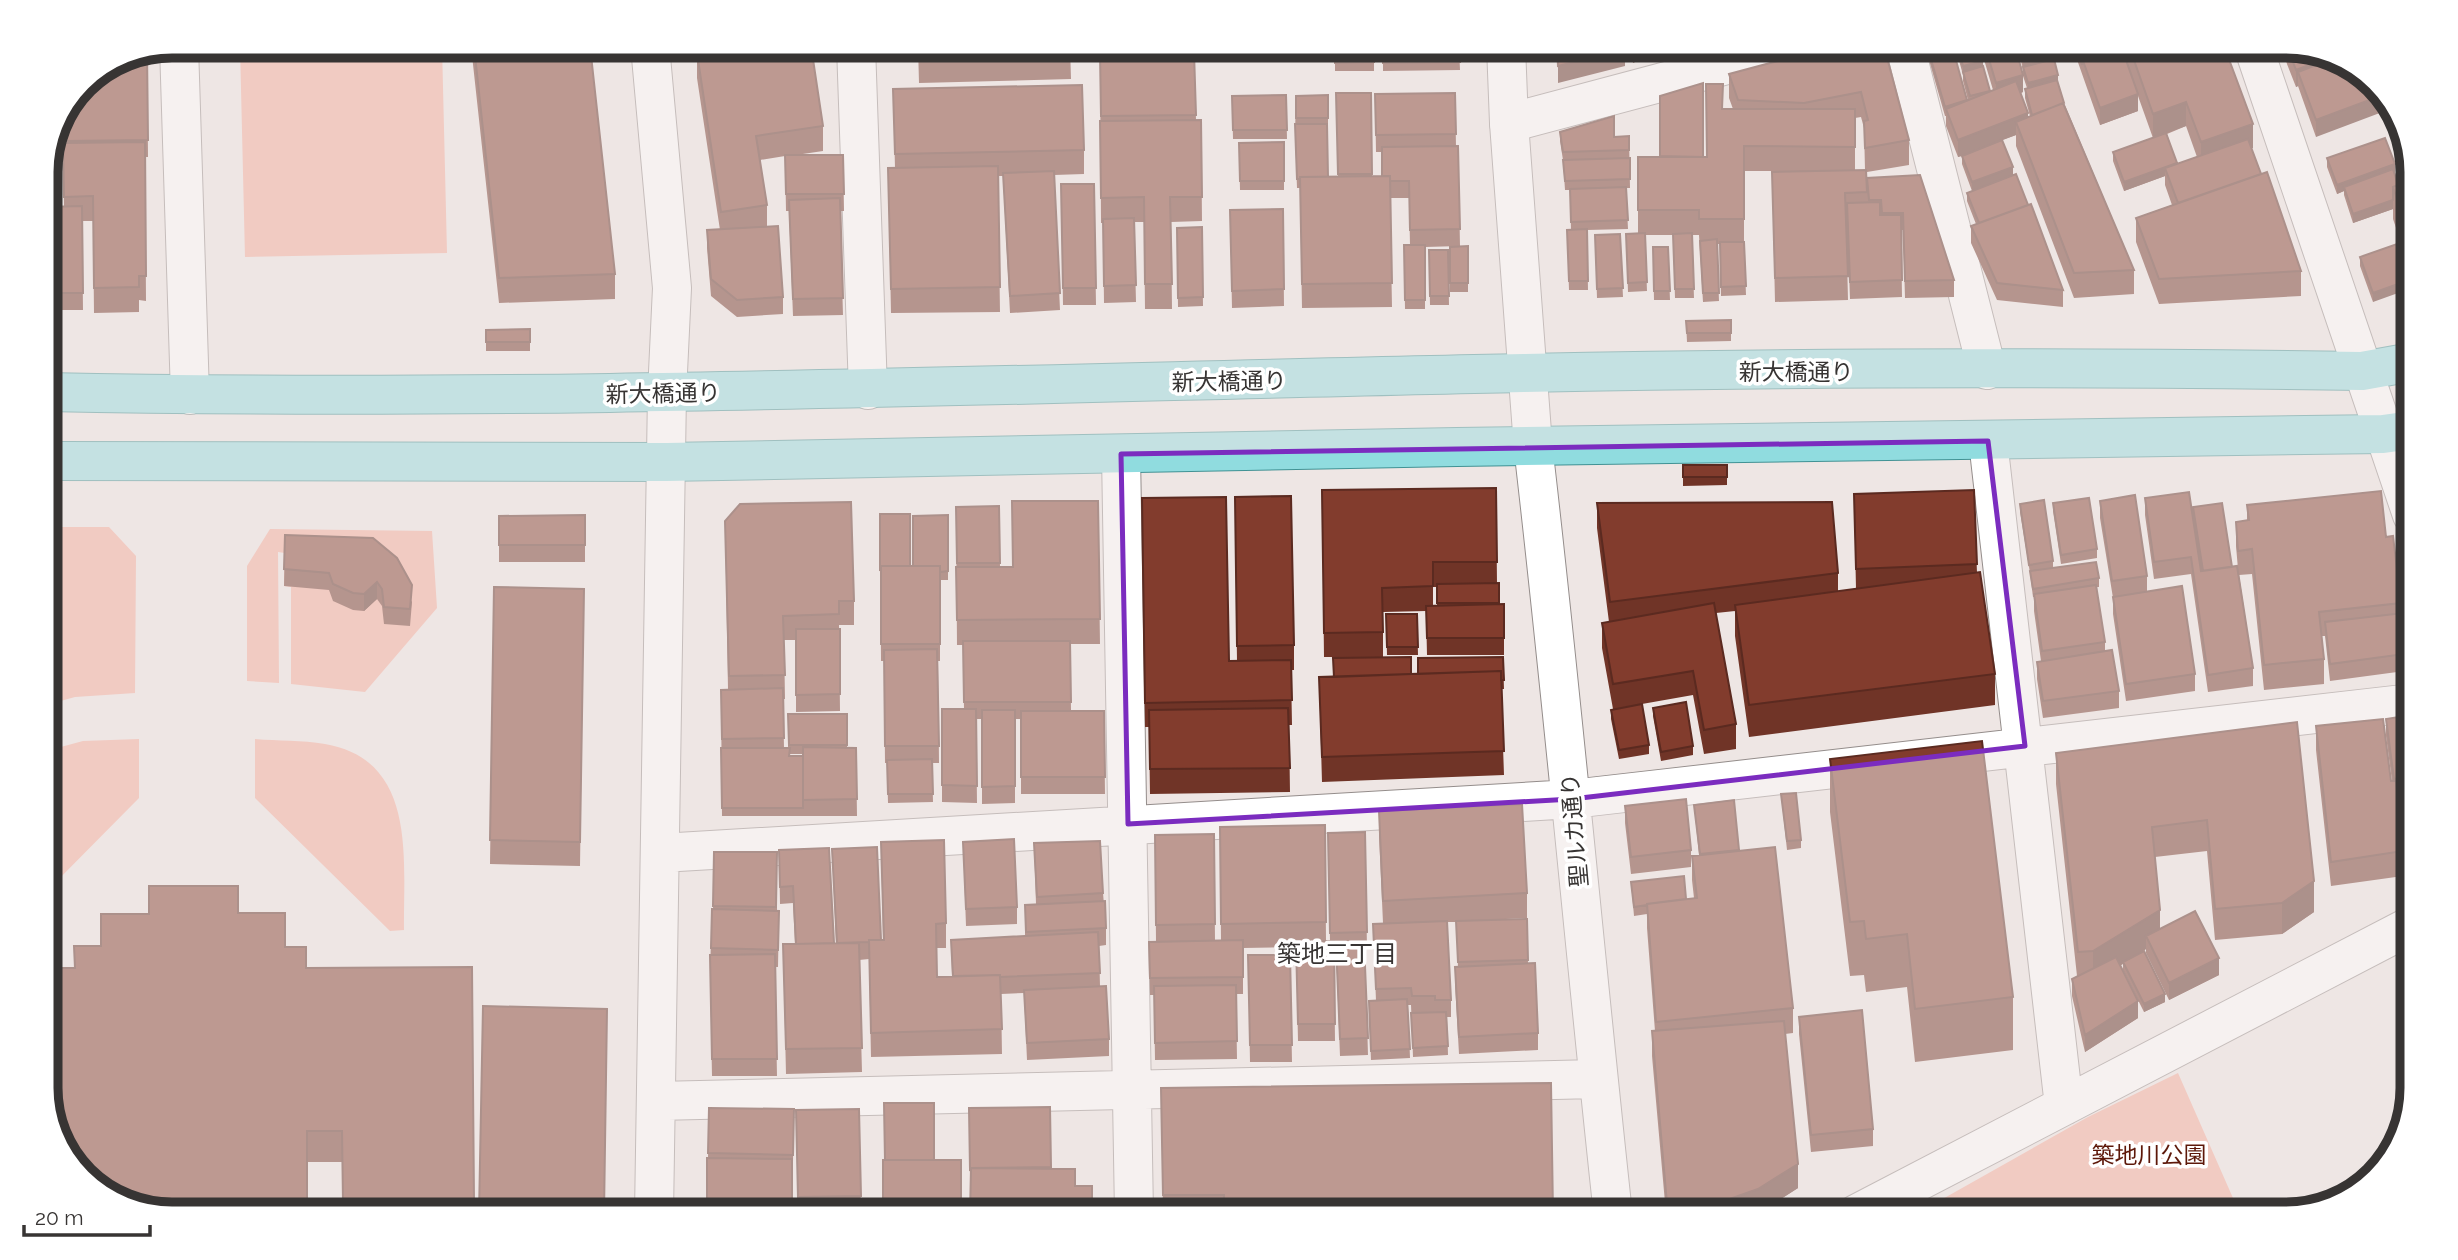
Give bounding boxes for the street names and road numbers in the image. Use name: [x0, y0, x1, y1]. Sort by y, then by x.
street label: 新大橋通り: [1739, 358, 1854, 385]
street label: 新大橋通り: [1171, 366, 1287, 396]
street label: 新大橋通り: [605, 378, 721, 408]
street label: 聖ルカ通り: [1556, 772, 1592, 888]

